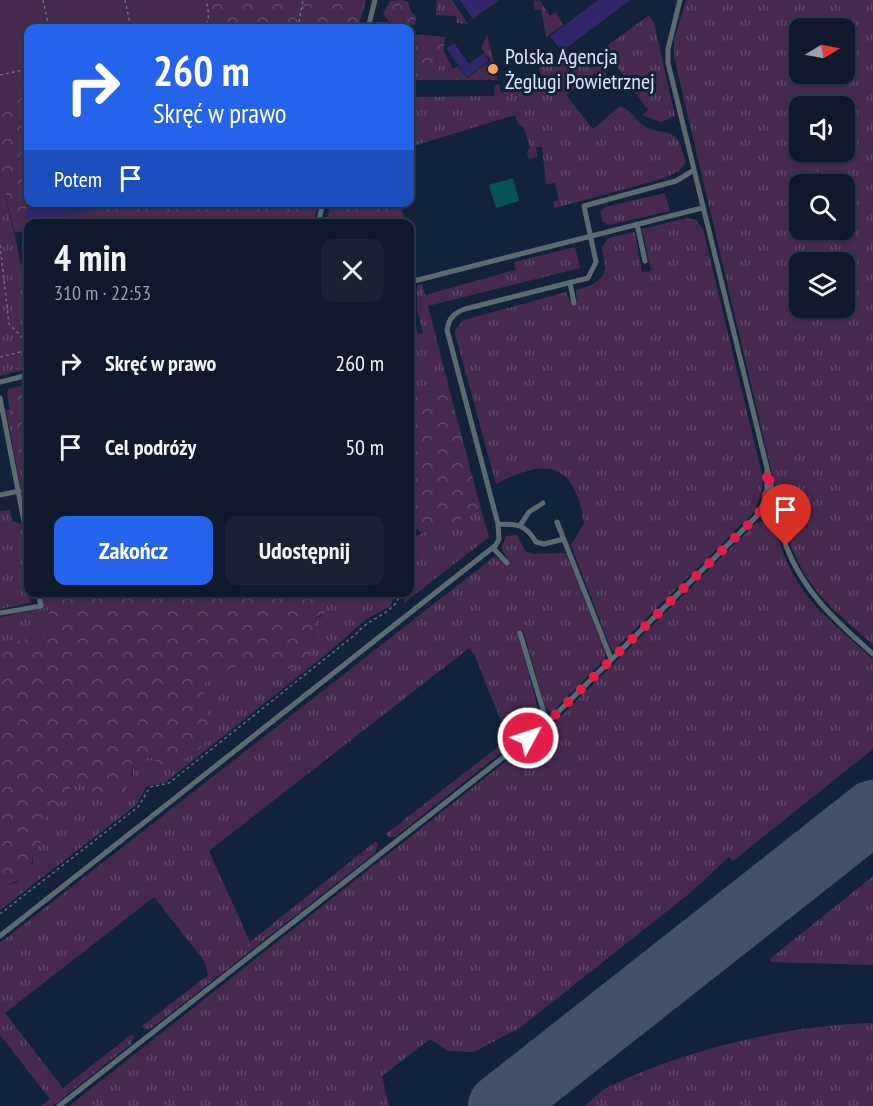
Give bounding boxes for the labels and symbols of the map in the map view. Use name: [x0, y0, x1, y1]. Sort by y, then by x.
north arrow: [789, 18, 855, 84]
place label: Polska Agencja Żeglugi Powietrznej: [505, 42, 655, 95]
marker: Polska Agencja Żeglugi Powietrznej: [486, 62, 500, 76]
pin: [760, 484, 811, 546]
position arrow: [496, 706, 560, 770]

